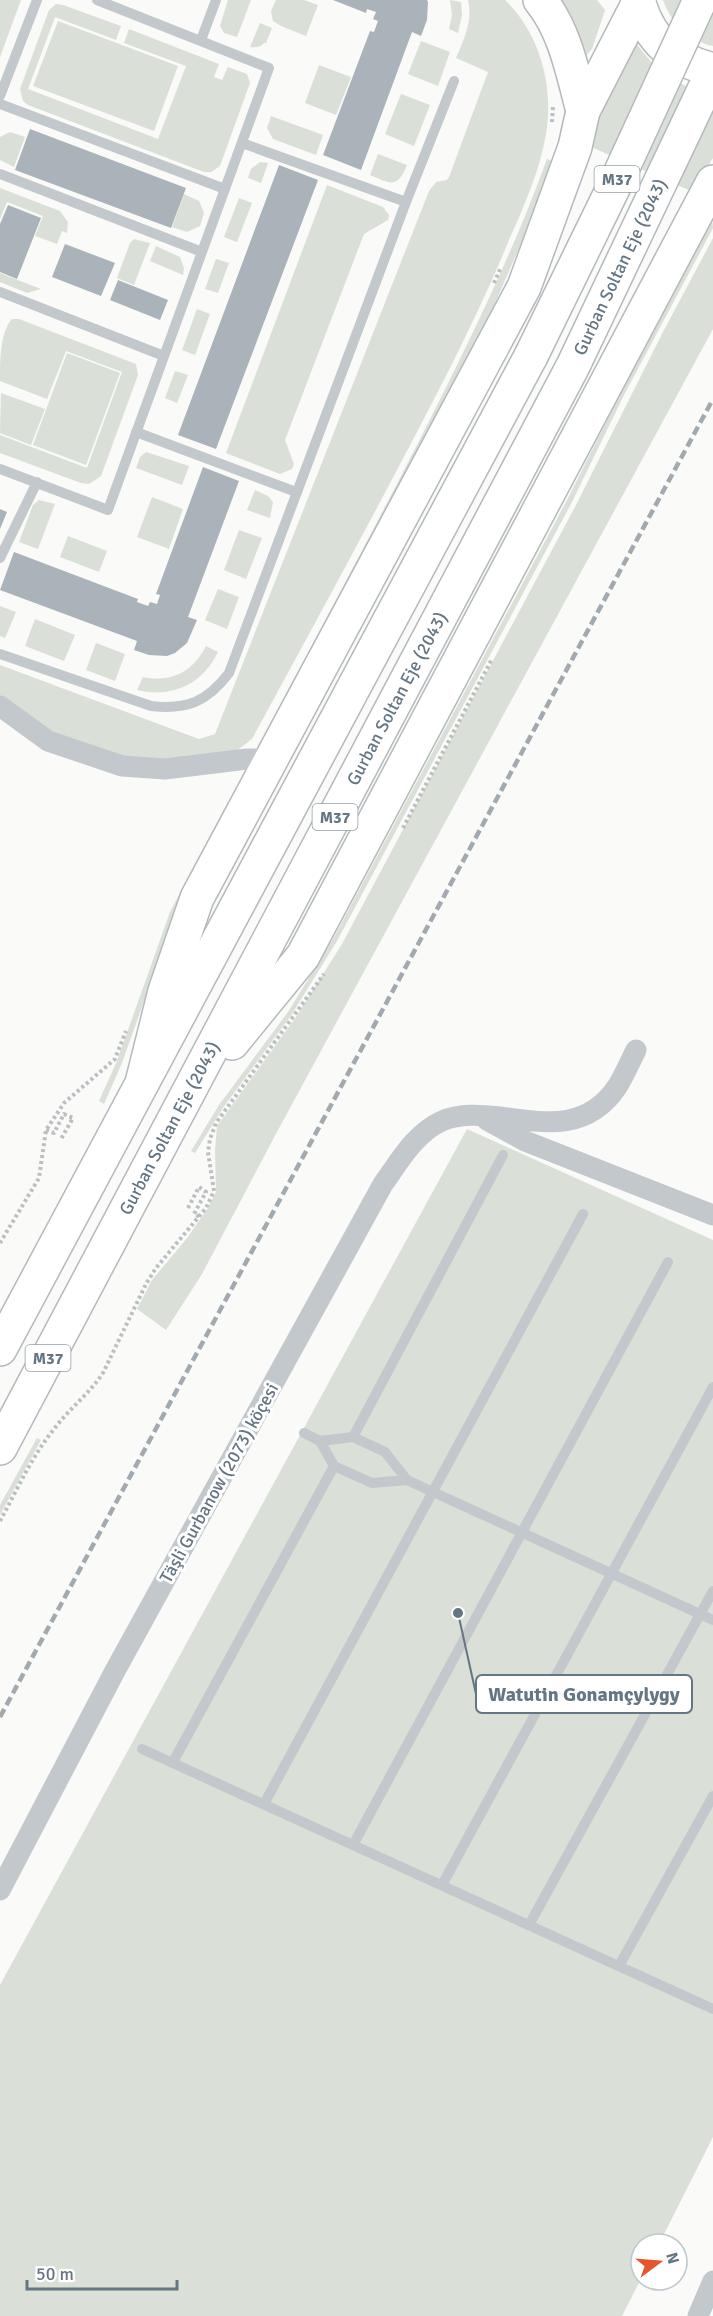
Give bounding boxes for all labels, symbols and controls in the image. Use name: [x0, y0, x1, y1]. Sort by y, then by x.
road number: M37: [594, 166, 640, 192]
street label: Gurban Soltan Eje (2043): [569, 175, 671, 359]
street label: Gurban Soltan Eje (2043): [342, 608, 452, 789]
road number: M37: [312, 804, 358, 830]
street label: Gurban Soltan Eje (2043): [114, 1038, 224, 1219]
road number: M37: [26, 1345, 70, 1371]
street label: Täşli Gurbanow (2073) köçesi: [155, 1379, 283, 1587]
callout: Watutin Gonamçylygy: [476, 1675, 692, 1713]
text: Watutin Gonamçylygy: [488, 1682, 680, 1707]
north arrow: [629, 2232, 689, 2292]
text: N: [661, 2250, 684, 2266]
scale bar: [27, 2253, 177, 2291]
text: 50 m: [36, 2263, 74, 2285]

